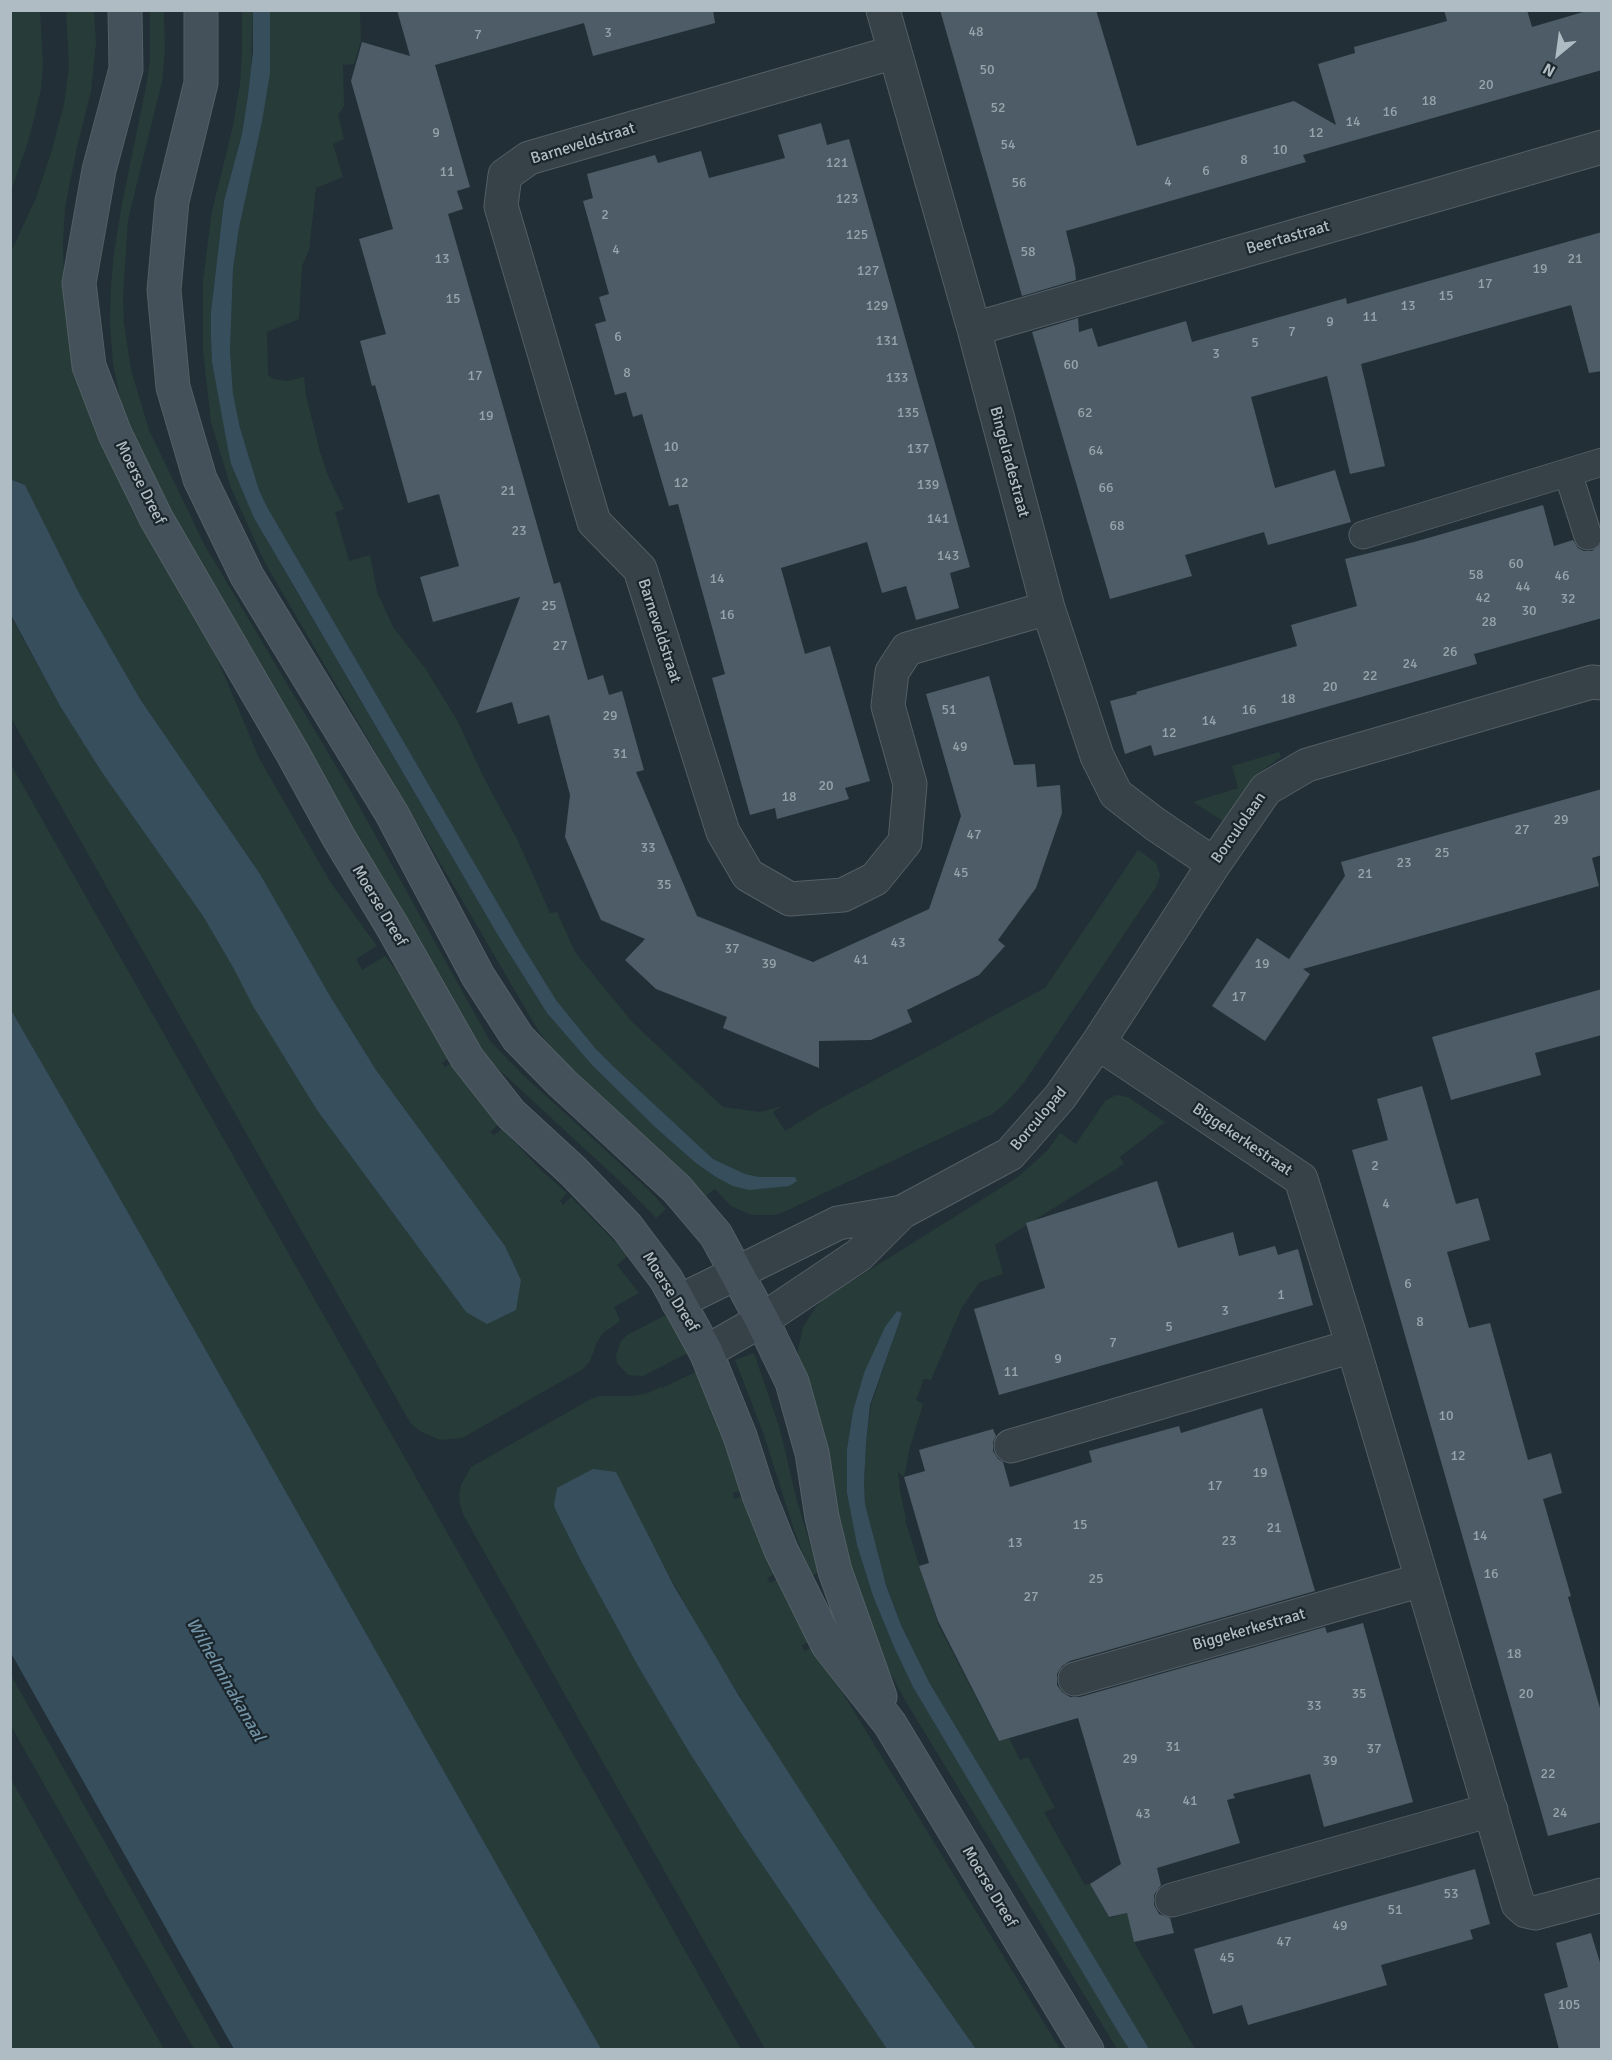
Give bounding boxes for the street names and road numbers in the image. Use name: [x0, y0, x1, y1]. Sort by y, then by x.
street label: Barneveldstraat: [528, 119, 638, 169]
street label: Beertastraat: [1244, 217, 1332, 259]
street label: Bingelradestraat: [985, 404, 1033, 520]
street label: Moerse Dreef: [111, 438, 169, 528]
street label: Barneveldstraat: [633, 576, 685, 686]
street label: Borculolaan: [1208, 789, 1270, 867]
street label: Moerse Dreef: [347, 862, 411, 950]
street label: Borculopad: [1007, 1083, 1071, 1155]
street label: Biggekerkestraat: [1188, 1100, 1296, 1180]
street label: Moerse Dreef: [638, 1248, 702, 1336]
street label: Biggekerkestraat: [1190, 1605, 1308, 1655]
street label: Moerse Dreef: [957, 1843, 1021, 1931]

